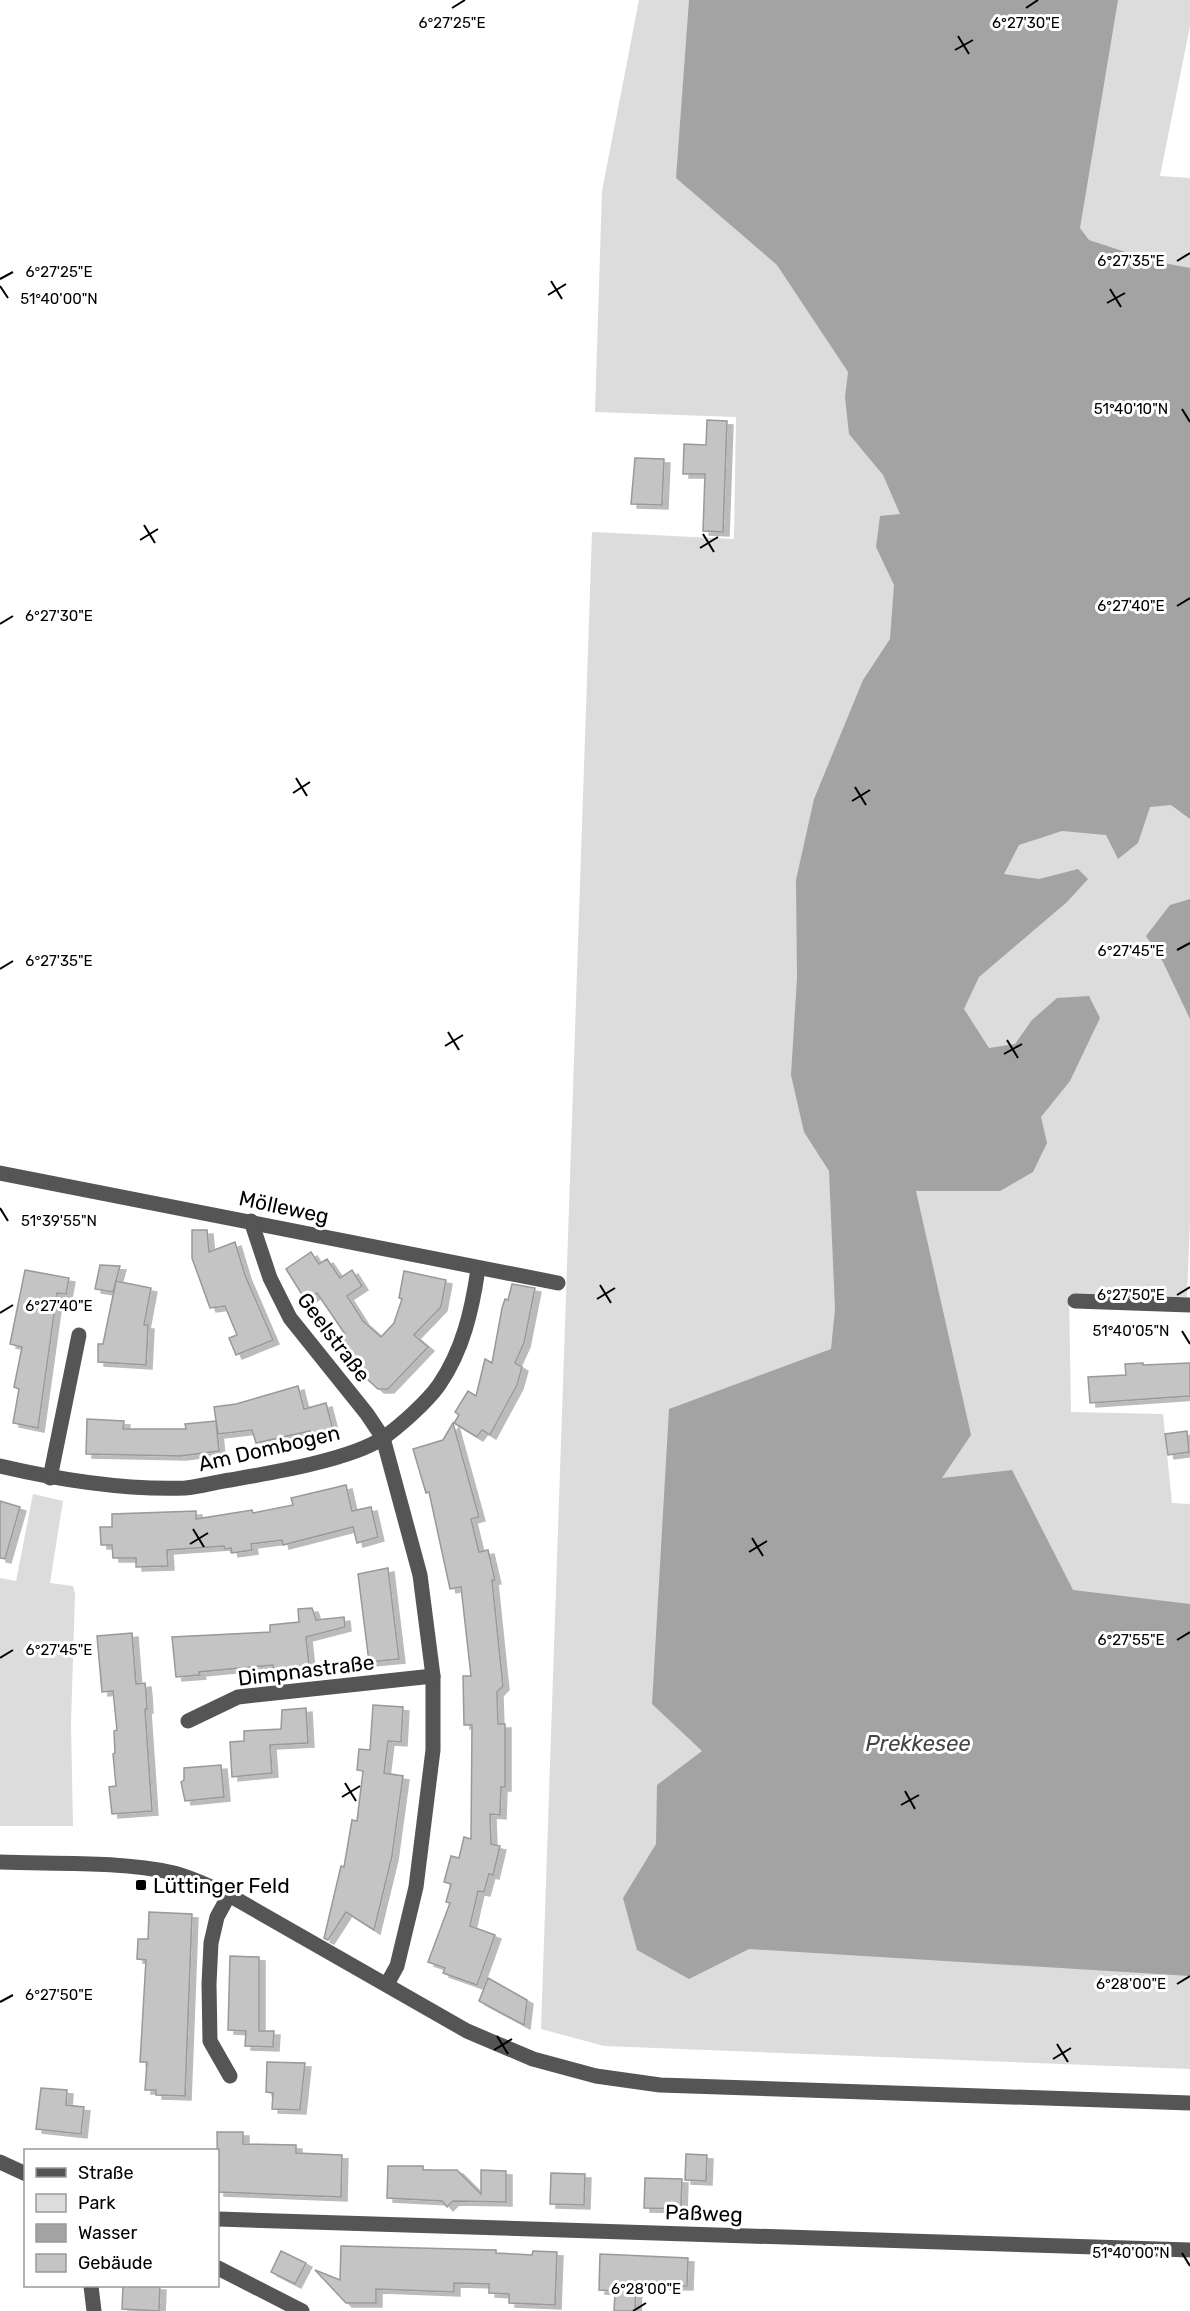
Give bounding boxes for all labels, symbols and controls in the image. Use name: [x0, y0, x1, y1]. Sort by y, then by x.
text: 6°27'25"E: [418, 14, 486, 32]
text: 6°27'30"E: [992, 14, 1060, 32]
text: 6°27'35"E: [1097, 252, 1165, 270]
text: 6°27'25"E: [25, 263, 93, 281]
text: 51°40'00"N: [20, 290, 98, 308]
text: 51°40'10"N: [1094, 400, 1168, 418]
text: 6°27'40"E: [1097, 597, 1165, 615]
text: 6°27'30"E: [25, 607, 93, 625]
text: 6°27'45"E: [1098, 942, 1164, 960]
text: 6°27'35"E: [25, 952, 93, 970]
street label: Mölleweg: [237, 1185, 331, 1229]
text: 51°39'55"N: [21, 1212, 97, 1230]
text: 6°27'50"E: [1097, 1286, 1165, 1304]
street label: Geelstraße: [292, 1287, 376, 1387]
text: 6°27'40"E: [25, 1297, 93, 1315]
text: 51°40'05"N: [1093, 1322, 1169, 1340]
street label: Am Dombogen: [196, 1420, 342, 1476]
text: 6°27'55"E: [1097, 1631, 1165, 1649]
text: 6°27'45"E: [26, 1641, 92, 1659]
street label: Dimpnastraße: [236, 1649, 376, 1691]
water label: Prekkesee: [866, 1730, 970, 1757]
place label: Lüttinger Feld: [153, 1873, 290, 1898]
marker: Lüttinger Feld: [134, 1878, 148, 1892]
text: 6°28'00"E: [1096, 1975, 1166, 1993]
text: 6°27'50"E: [25, 1986, 93, 2004]
legend: [24, 2149, 219, 2287]
text: Straße: [78, 2162, 134, 2184]
text: Park: [78, 2192, 116, 2214]
street label: Paßweg: [665, 2199, 743, 2227]
text: Wasser: [78, 2222, 137, 2244]
text: 51°40'00"N: [1092, 2244, 1170, 2262]
text: Gebäude: [78, 2252, 153, 2274]
text: 6°28'00"E: [611, 2280, 681, 2298]

